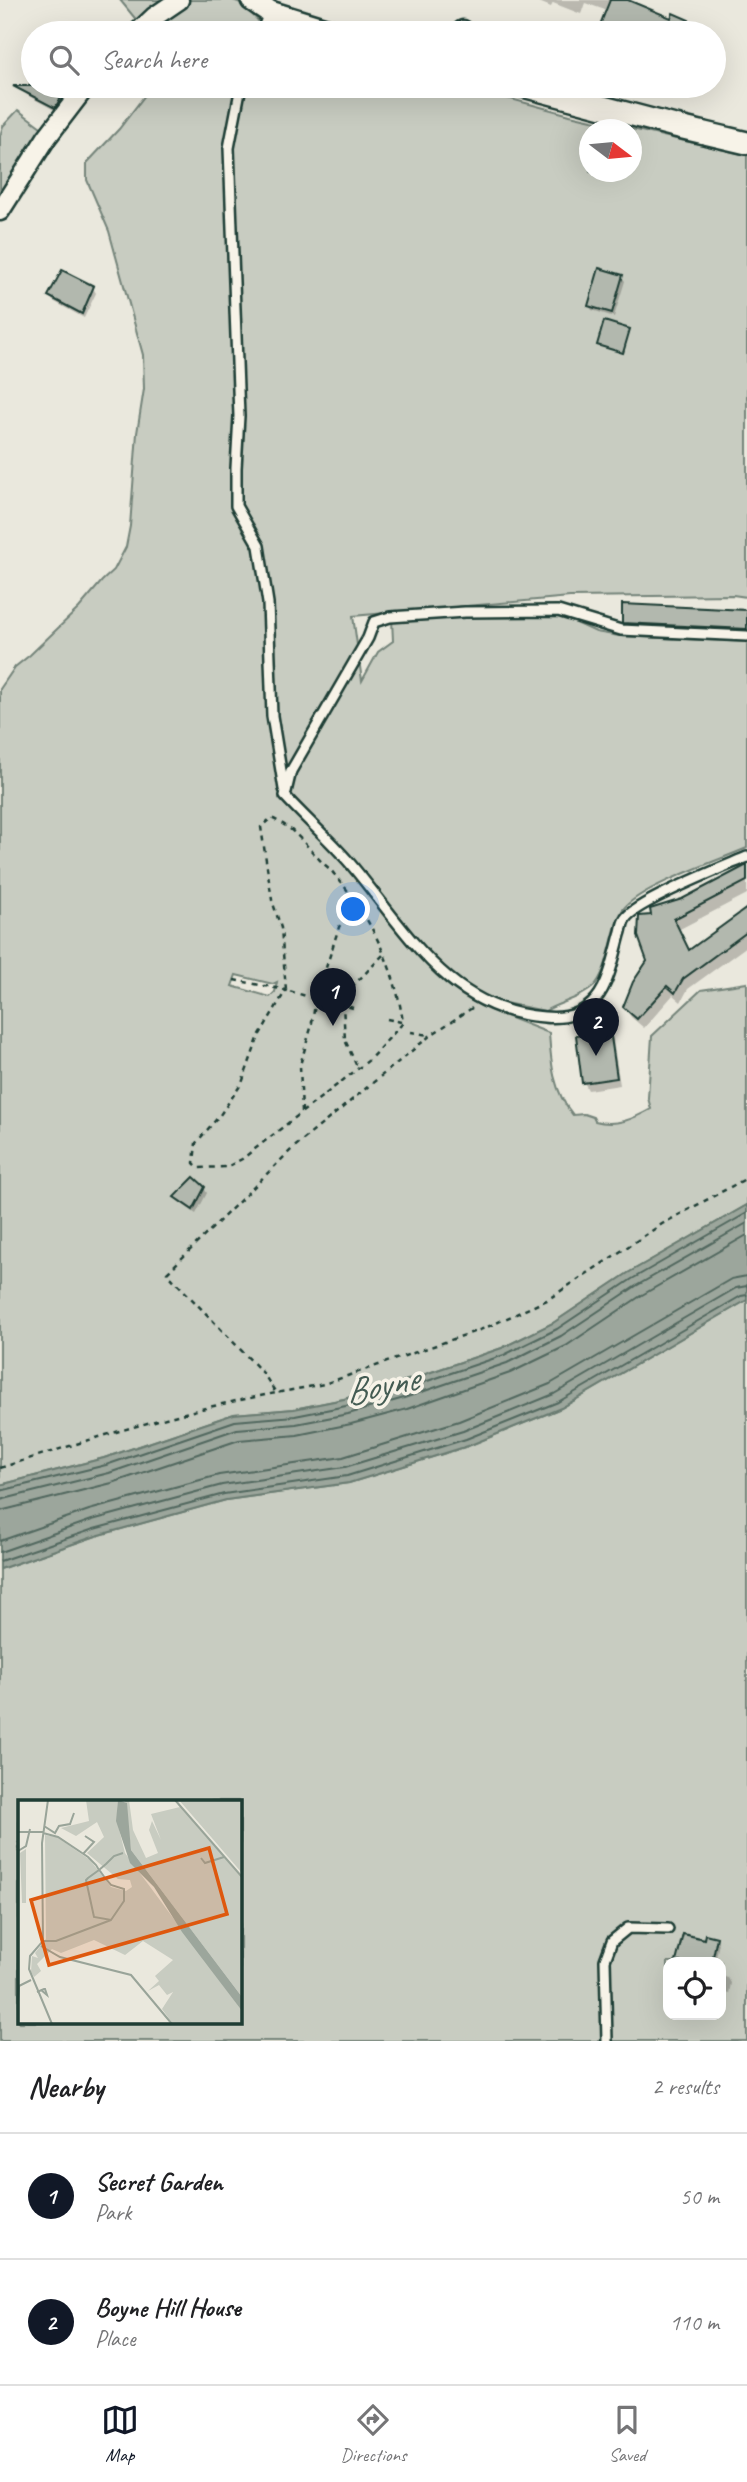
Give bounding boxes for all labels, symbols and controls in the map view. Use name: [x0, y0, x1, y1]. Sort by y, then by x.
search box: [21, 21, 726, 98]
icon: search: [45, 41, 83, 79]
text: Search here: [101, 43, 207, 76]
north arrow: [579, 119, 642, 182]
your location: [336, 892, 370, 926]
pin: 1: [310, 968, 356, 1026]
pin: 2: [573, 998, 619, 1056]
water label: Boyne: [340, 1353, 427, 1416]
inset map: [18, 1800, 242, 2024]
map controls: [663, 1957, 726, 2020]
button: locate: [663, 1957, 726, 2020]
text: Nearby: [28, 2068, 104, 2106]
text: 2 results: [652, 2072, 719, 2101]
text: Secret Garden: [95, 2165, 223, 2198]
text: 1: [46, 2182, 56, 2211]
text: 50 m: [680, 2182, 719, 2211]
text: Park: [95, 2198, 131, 2227]
text: Boyne Hill House: [95, 2291, 241, 2324]
text: 2: [46, 2308, 56, 2337]
text: 110 m: [670, 2308, 719, 2337]
text: Place: [95, 2324, 135, 2353]
tab: Map: [101, 2401, 139, 2467]
tab: Directions: [340, 2401, 407, 2467]
tab: Saved: [608, 2401, 646, 2467]

